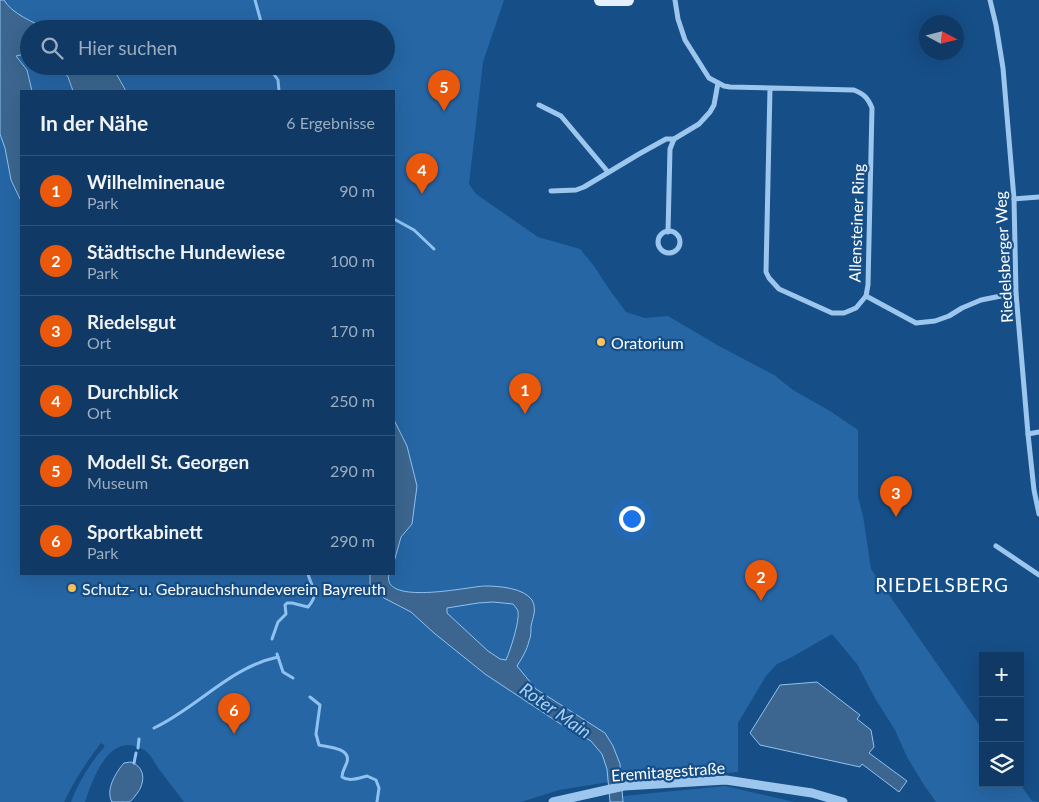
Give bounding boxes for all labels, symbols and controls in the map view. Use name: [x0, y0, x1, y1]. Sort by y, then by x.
north arrow: [919, 15, 964, 60]
search box: [20, 20, 395, 75]
icon: search: [38, 34, 66, 62]
text: Hier suchen: [78, 36, 177, 59]
pin: 5: [428, 70, 460, 111]
text: In der Nähe: [40, 110, 148, 135]
text: 6 Ergebnisse: [286, 113, 375, 132]
pin: 4: [406, 153, 438, 194]
street label: Allensteiner Ring: [844, 163, 868, 283]
text: Wilhelminenaue: [87, 170, 225, 193]
text: 1: [51, 181, 61, 200]
text: 90 m: [339, 181, 375, 200]
street label: Riedelsberger Weg: [990, 191, 1016, 323]
text: Park: [87, 193, 118, 212]
text: Städtische Hundewiese: [87, 240, 285, 263]
text: 2: [51, 251, 61, 270]
text: 100 m: [330, 251, 375, 270]
text: Park: [87, 263, 118, 282]
text: Riedelsgut: [87, 310, 176, 333]
text: 3: [51, 321, 61, 340]
text: 170 m: [330, 321, 375, 340]
text: Ort: [87, 333, 111, 352]
place label: Oratorium: [611, 333, 684, 352]
marker: Oratorium: [595, 336, 607, 348]
pin: 1: [509, 373, 541, 414]
text: Durchblick: [87, 380, 178, 403]
text: 4: [51, 391, 61, 410]
text: 250 m: [330, 391, 375, 410]
text: Ort: [87, 403, 111, 422]
text: Modell St. Georgen: [87, 450, 249, 473]
text: 5: [51, 461, 61, 480]
text: 290 m: [330, 461, 375, 480]
text: Museum: [87, 473, 148, 492]
pin: 3: [880, 476, 912, 517]
your location: [619, 506, 645, 532]
text: Sportkabinett: [87, 520, 203, 543]
text: 6: [51, 531, 61, 550]
text: 290 m: [330, 531, 375, 550]
text: Park: [87, 543, 118, 562]
pin: 2: [745, 560, 777, 601]
district label: RIEDELSBERG: [875, 573, 1009, 596]
place label: Schutz- u. Gebrauchshundeverein Bayreuth: [82, 579, 386, 598]
marker: Schutz- u. Gebrauchshundeverein Bayreuth: [66, 582, 78, 594]
map controls: [979, 652, 1024, 787]
button: +: [979, 652, 1024, 697]
water label: Roter Main: [516, 677, 596, 743]
pin: 6: [218, 693, 250, 734]
button: −: [979, 697, 1024, 742]
button: layers: [979, 742, 1024, 787]
street label: Eremitagestraße: [610, 758, 726, 784]

